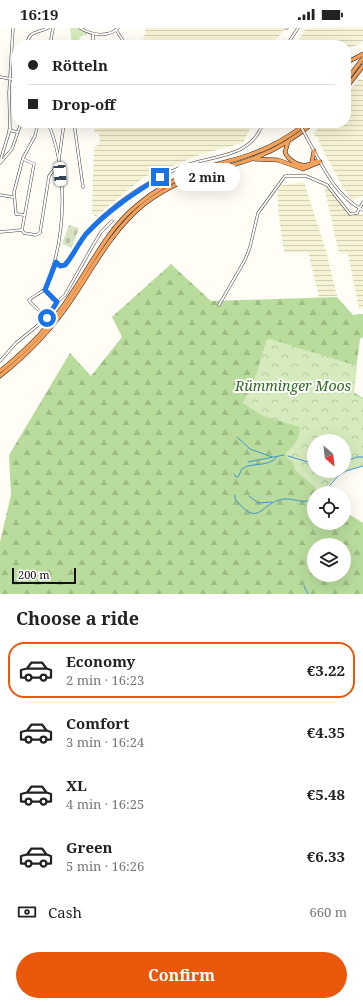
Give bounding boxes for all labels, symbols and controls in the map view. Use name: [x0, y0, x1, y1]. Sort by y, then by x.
text: 16:19: [20, 4, 58, 24]
text: Rötteln: [52, 55, 108, 75]
text: Drop-off: [52, 94, 116, 114]
car: [53, 162, 67, 186]
callout: 2 min: [174, 163, 240, 191]
route end: [151, 168, 169, 186]
text: 2 min: [189, 168, 225, 186]
route start: [38, 309, 56, 327]
park label: Rümminger Moos: [234, 376, 351, 395]
north arrow: [307, 434, 351, 478]
map controls: [307, 434, 351, 582]
button: locate: [307, 486, 351, 530]
button: layers: [307, 538, 351, 582]
scale bar: [12, 566, 76, 585]
text: 200 m: [18, 567, 50, 582]
text: Choose a ride: [16, 606, 139, 630]
text: Economy: [66, 651, 135, 671]
icon: car: [18, 652, 54, 688]
text: €3.22: [307, 660, 345, 680]
text: 2 min · 16:23: [66, 671, 144, 689]
text: Comfort: [66, 713, 129, 733]
icon: car: [18, 714, 54, 750]
text: €4.35: [307, 722, 345, 742]
text: 3 min · 16:24: [66, 733, 144, 751]
text: XL: [66, 775, 87, 795]
icon: car: [18, 776, 54, 812]
text: €5.48: [307, 784, 345, 804]
text: 4 min · 16:25: [66, 795, 144, 813]
text: Green: [66, 837, 113, 857]
icon: car: [18, 838, 54, 874]
text: €6.33: [307, 846, 345, 866]
text: 5 min · 16:26: [66, 857, 144, 875]
icon: cash: [16, 901, 38, 923]
text: Cash: [48, 902, 82, 922]
text: 660 m: [310, 903, 347, 921]
button: Confirm: [16, 952, 347, 998]

